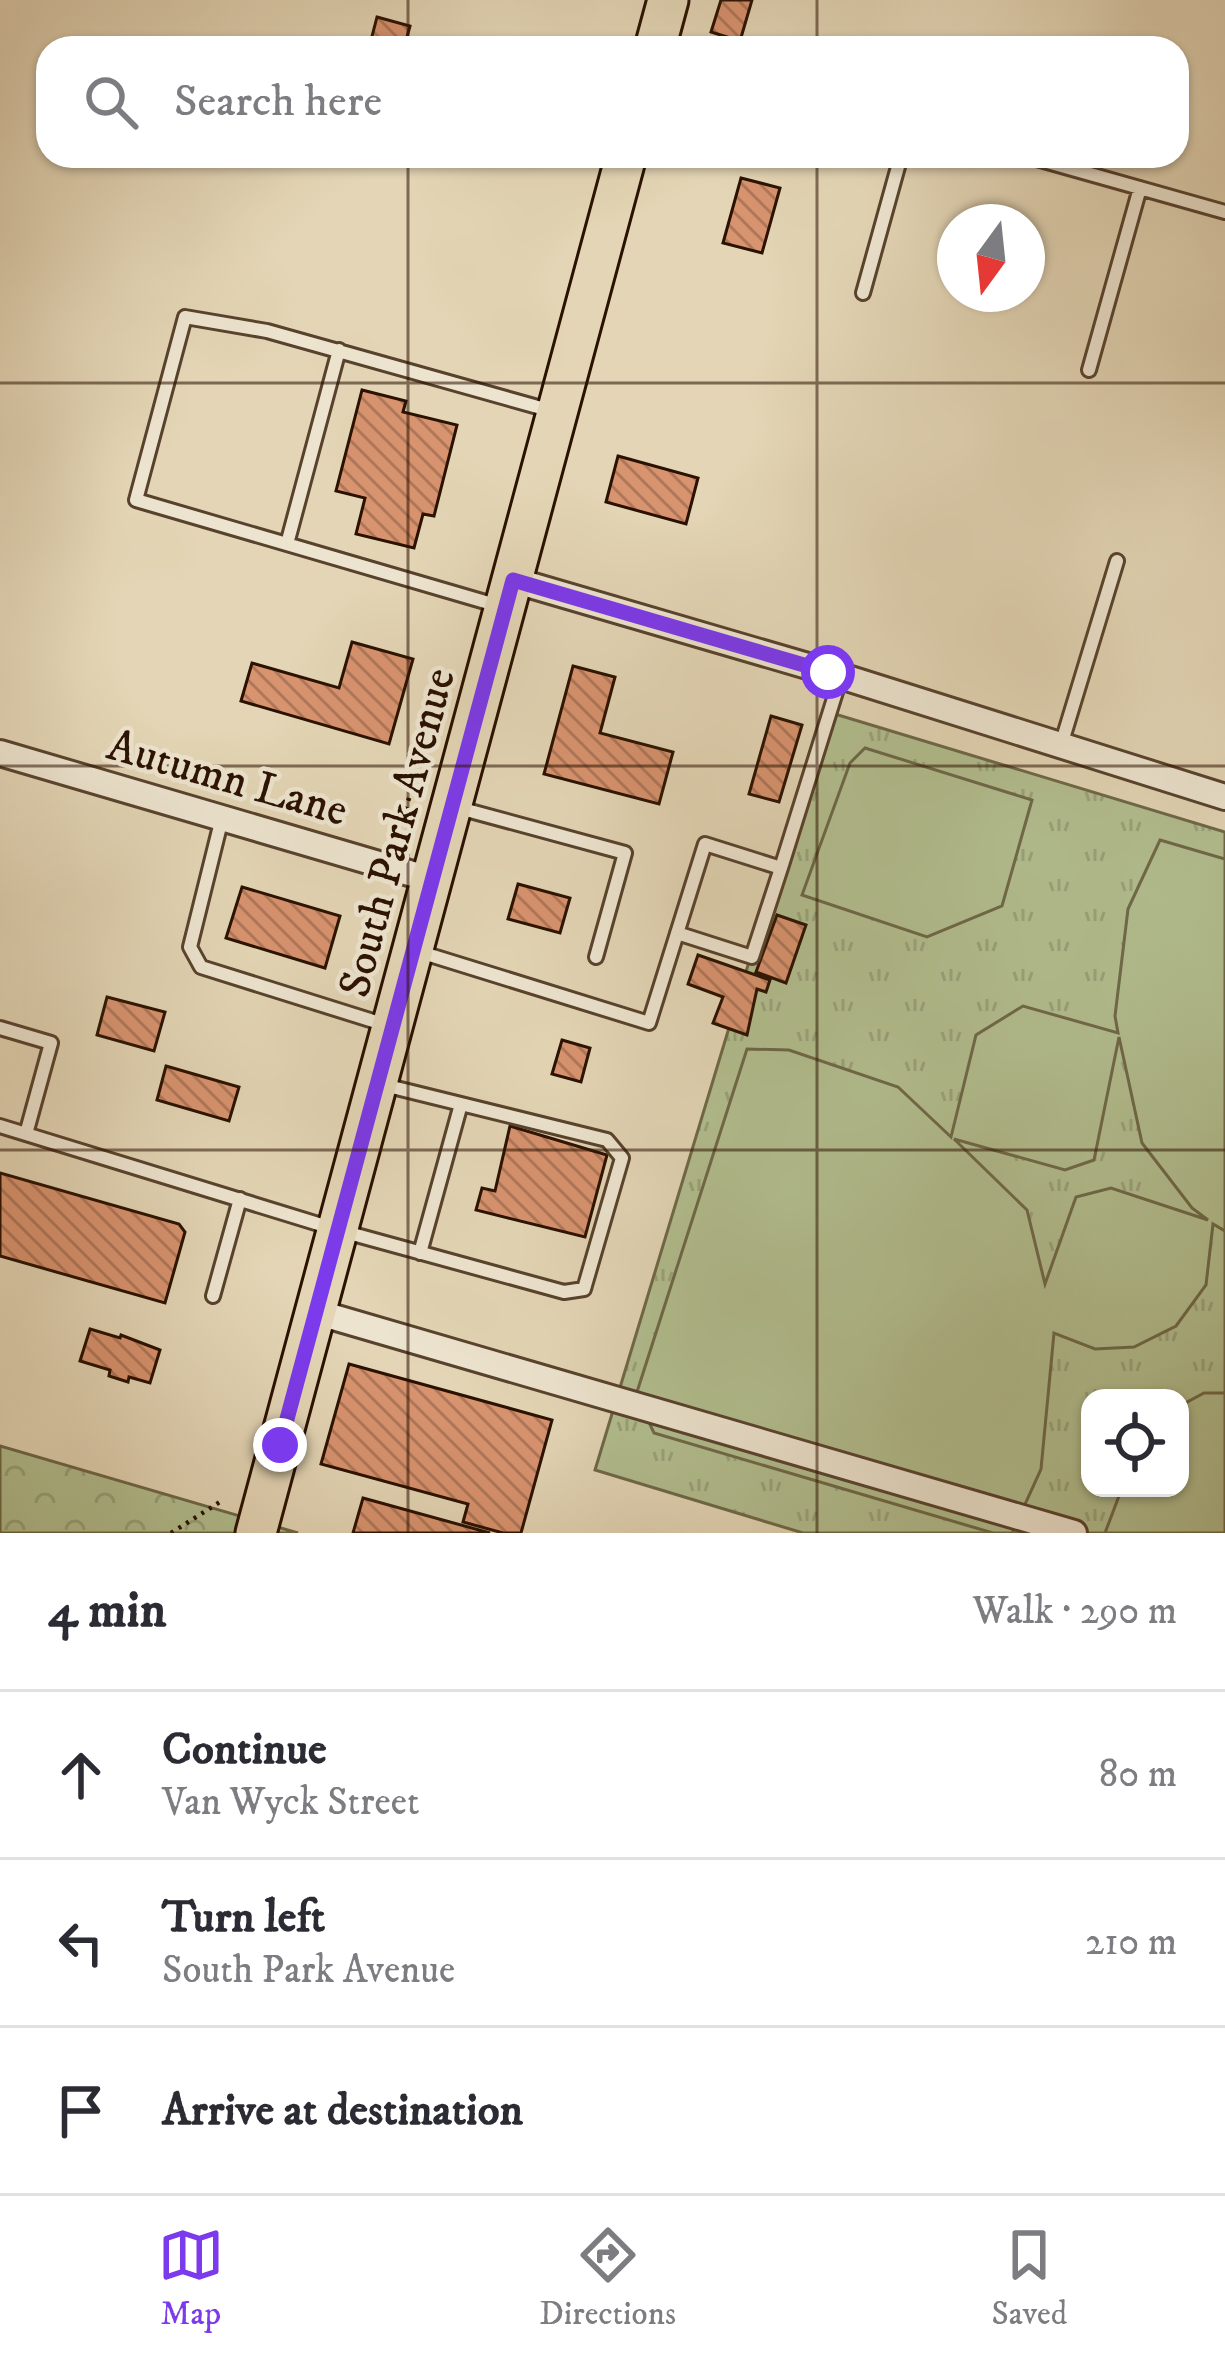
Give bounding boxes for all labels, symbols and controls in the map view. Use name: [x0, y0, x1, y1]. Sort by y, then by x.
search box: [36, 36, 1189, 168]
icon: search: [78, 69, 144, 135]
text: Search here: [174, 74, 382, 130]
north arrow: [937, 204, 1045, 312]
route start: [801, 645, 855, 699]
street label: South Park Avenue: [327, 662, 469, 1003]
street label: Autumn Lane: [101, 718, 354, 840]
map controls: [1081, 1389, 1189, 1497]
button: locate: [1081, 1389, 1189, 1497]
route end: [253, 1418, 307, 1472]
text: 4 min: [48, 1579, 166, 1643]
text: Walk · 290 m: [973, 1587, 1177, 1636]
text: Continue: [162, 1722, 327, 1778]
icon: ahead: [48, 1742, 114, 1808]
text: 80 m: [1099, 1750, 1177, 1799]
text: Van Wyck Street: [162, 1778, 419, 1827]
text: Turn left: [162, 1890, 325, 1946]
icon: left: [48, 1910, 114, 1976]
text: 210 m: [1085, 1918, 1177, 1967]
text: South Park Avenue: [162, 1946, 455, 1995]
icon: arrive: [48, 2078, 114, 2144]
text: Arrive at destination: [162, 2083, 523, 2139]
tab: Map: [158, 2222, 224, 2335]
tab: Directions: [539, 2222, 676, 2335]
tab: Saved: [991, 2222, 1067, 2335]

